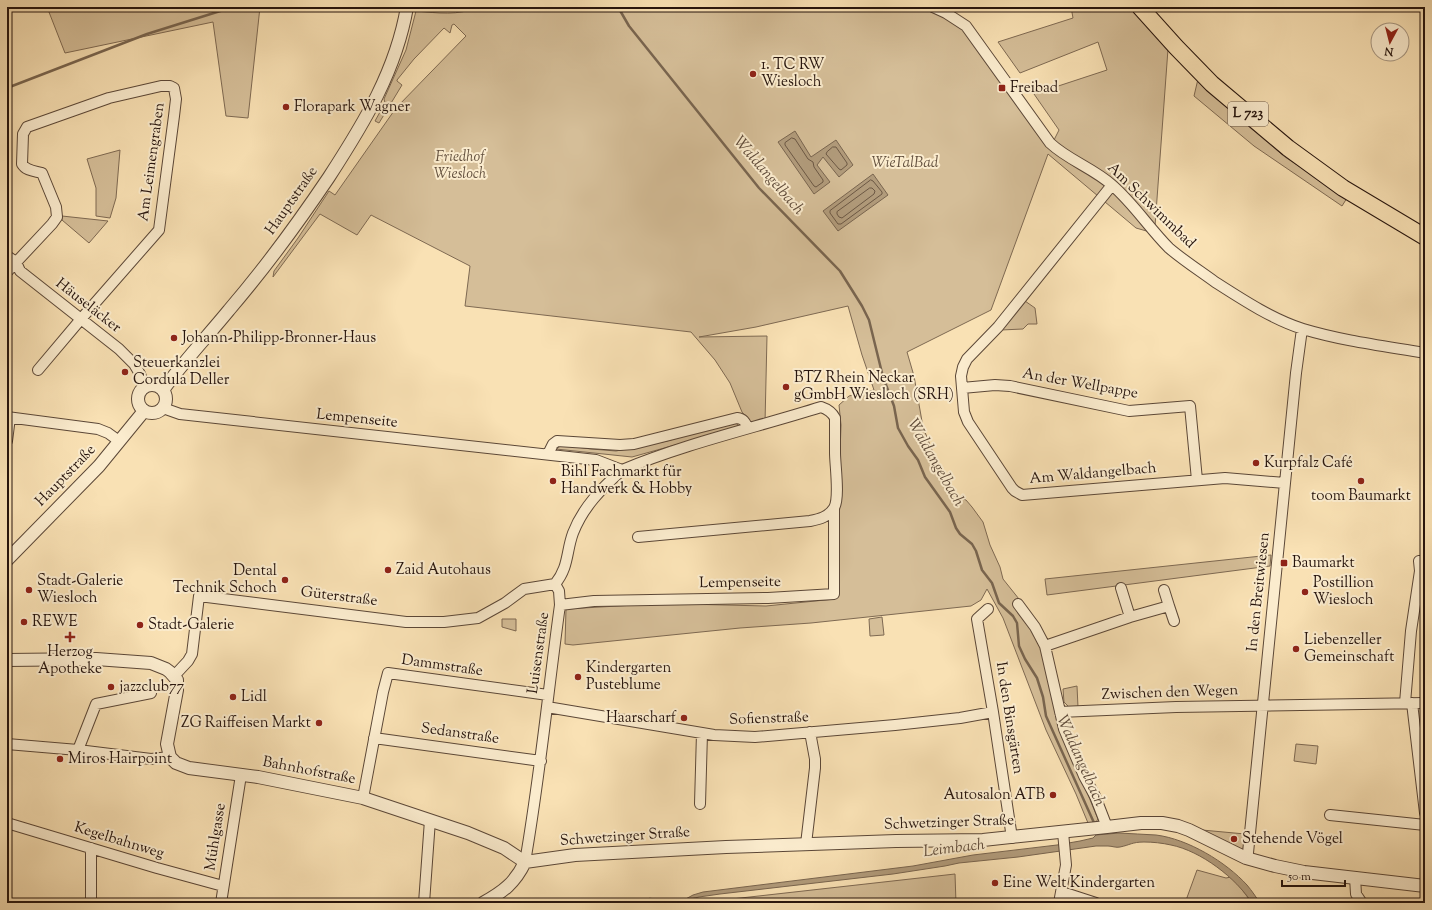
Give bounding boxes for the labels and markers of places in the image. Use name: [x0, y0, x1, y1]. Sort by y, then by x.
place label: 1. TC RW Wiesloch: [761, 55, 825, 93]
marker: 1. TC RW Wiesloch: [748, 69, 758, 79]
place label: Freibad: [1010, 78, 1059, 99]
marker: Freibad: [997, 83, 1007, 93]
place label: Florapark Wagner: [294, 97, 410, 118]
marker: Florapark Wagner: [281, 102, 291, 112]
place label: Johann-Philipp-Bronner-Haus: [181, 328, 376, 349]
marker: Johann-Philipp-Bronner-Haus: [169, 333, 179, 343]
place label: Steuerkanzlei Cordula Deller: [133, 353, 230, 391]
marker: Steuerkanzlei Cordula Deller: [120, 367, 130, 377]
place label: BTZ Rhein Neckar gGmbH Wiesloch (SRH): [794, 368, 954, 406]
marker: BTZ Rhein Neckar gGmbH Wiesloch (SRH): [781, 382, 791, 392]
place label: Kurpfalz Café: [1264, 453, 1353, 474]
marker: Kurpfalz Café: [1251, 458, 1261, 468]
place label: Bihl Fachmarkt für Handwerk & Hobby: [561, 462, 693, 500]
marker: Bihl Fachmarkt für Handwerk & Hobby: [548, 476, 558, 486]
marker: toom Baumarkt: [1356, 476, 1366, 486]
place label: toom Baumarkt: [1311, 486, 1411, 507]
place label: Baumarkt: [1292, 553, 1355, 574]
marker: Baumarkt: [1279, 558, 1289, 568]
place label: Zaid Autohaus: [396, 560, 491, 581]
place label: Dental Technik Schoch: [173, 561, 277, 599]
marker: Zaid Autohaus: [383, 565, 393, 575]
place label: Stadt-Galerie Wiesloch: [37, 571, 123, 609]
place label: Postillion Wiesloch: [1313, 573, 1374, 611]
marker: Dental Technik Schoch: [280, 575, 290, 585]
marker: Stadt-Galerie Wiesloch: [24, 585, 34, 595]
marker: Postillion Wiesloch: [1300, 587, 1310, 597]
place label: REWE: [32, 612, 78, 633]
place label: Stadt-Galerie: [148, 615, 234, 636]
marker: REWE: [19, 617, 29, 627]
marker: Stadt-Galerie: [135, 620, 145, 630]
place label: Liebenzeller Gemeinschaft: [1304, 630, 1394, 668]
marker: Herzog Apotheke: [65, 632, 75, 642]
place label: Herzog Apotheke: [38, 642, 102, 680]
marker: Liebenzeller Gemeinschaft: [1291, 644, 1301, 654]
place label: Kindergarten Pusteblume: [586, 658, 672, 696]
marker: Kindergarten Pusteblume: [573, 672, 583, 682]
place label: jazzclub77: [119, 677, 184, 698]
marker: jazzclub77: [106, 682, 116, 692]
place label: Lidl: [241, 687, 267, 708]
marker: Lidl: [228, 692, 238, 702]
place label: Haarscharf: [606, 708, 677, 729]
place label: ZG Raiffeisen Markt: [181, 713, 311, 734]
marker: Haarscharf: [679, 713, 689, 723]
marker: ZG Raiffeisen Markt: [314, 718, 324, 728]
place label: Miros Hairpoint: [68, 749, 172, 770]
marker: Miros Hairpoint: [55, 754, 65, 764]
place label: Autosalon ATB: [943, 785, 1046, 806]
marker: Autosalon ATB: [1048, 790, 1058, 800]
place label: Stehende Vögel: [1242, 829, 1343, 850]
marker: Stehende Vögel: [1229, 834, 1239, 844]
place label: Eine Welt Kindergarten: [1003, 873, 1155, 894]
marker: Eine Welt Kindergarten: [990, 878, 1000, 888]

